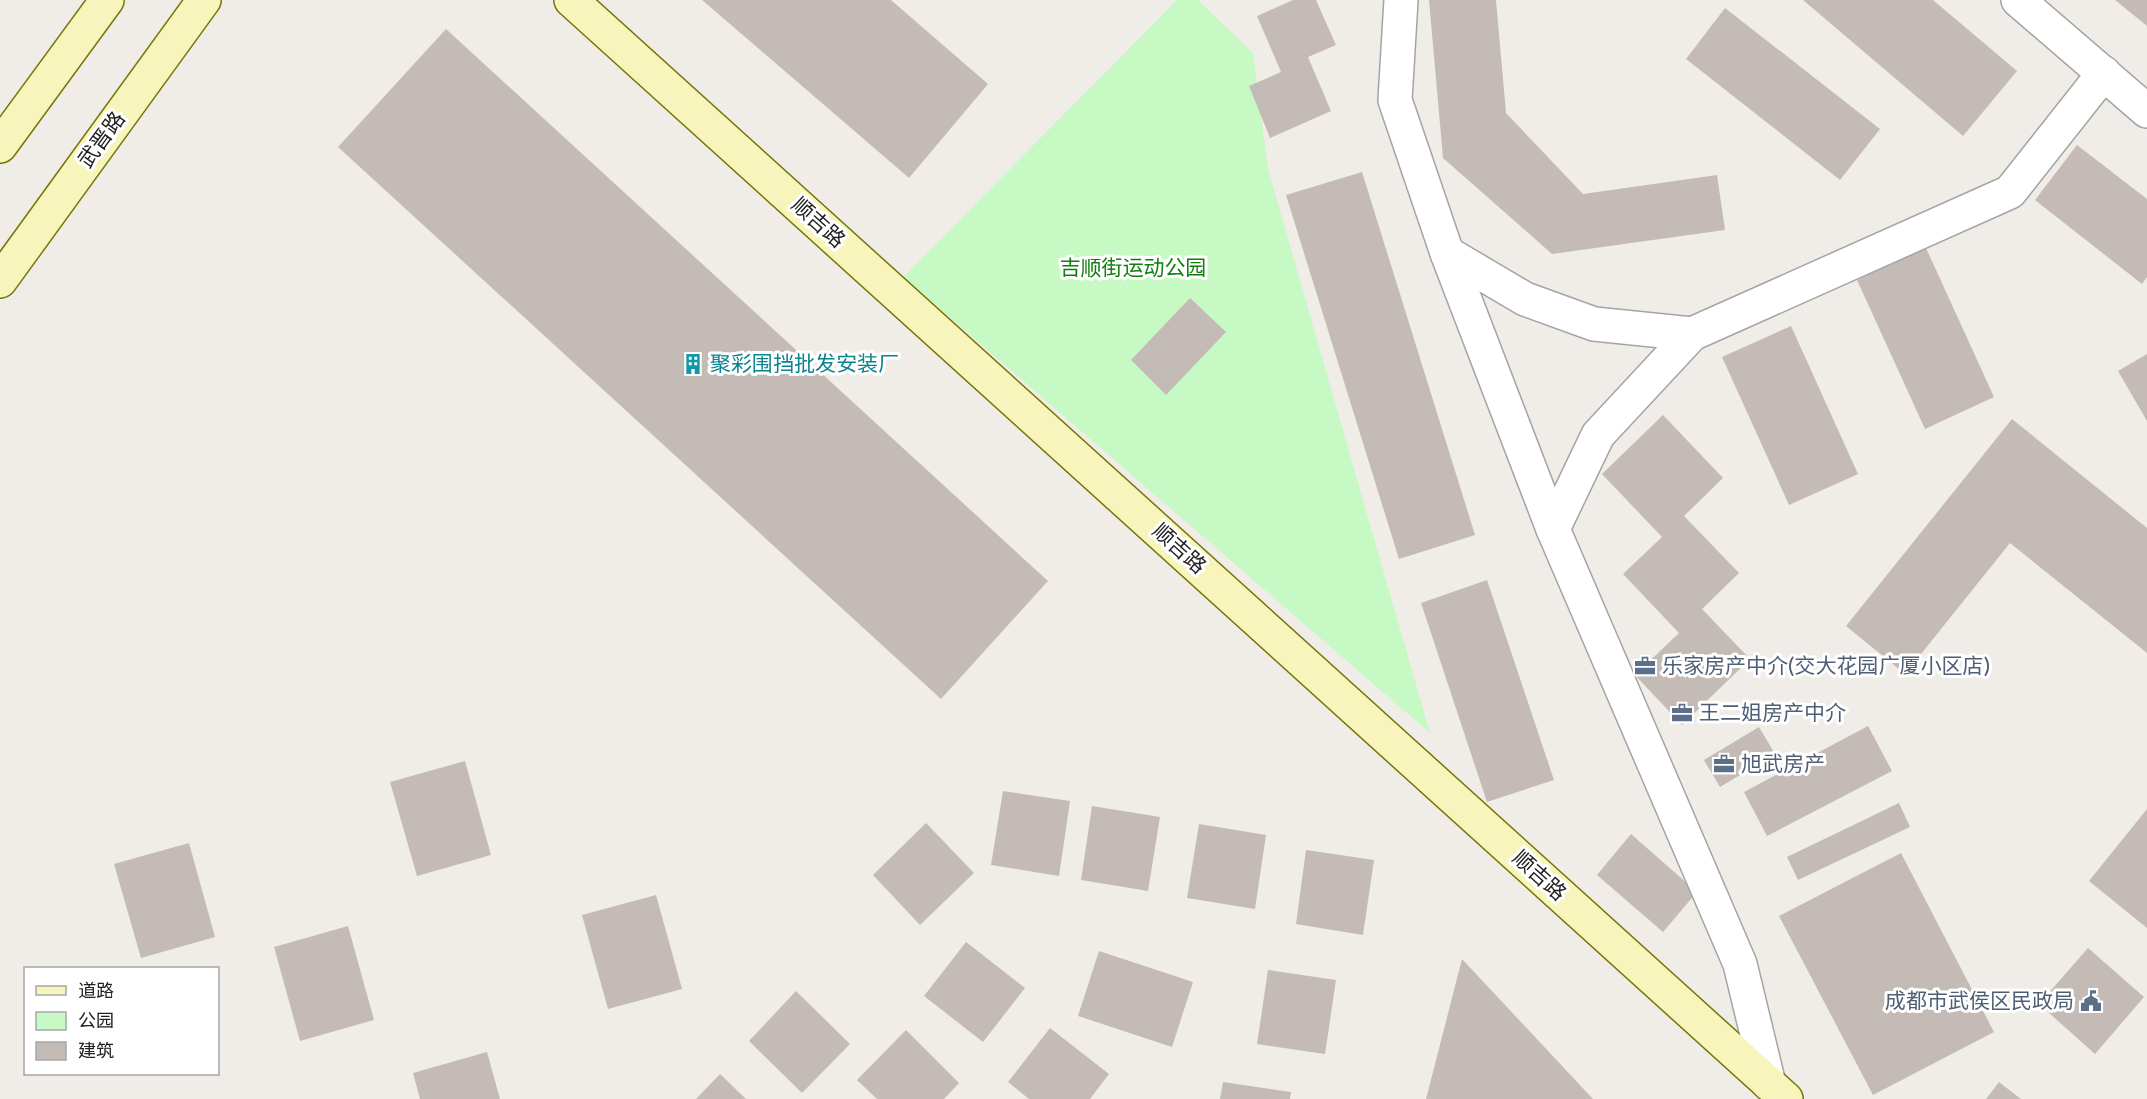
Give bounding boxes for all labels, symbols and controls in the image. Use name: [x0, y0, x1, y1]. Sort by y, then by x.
street label: 武晋路: [73, 107, 131, 173]
street label: 顺吉路: [786, 193, 850, 253]
park label: 吉顺街运动公园: [1060, 256, 1207, 281]
building icon: 聚彩围挡批发安装厂: [681, 352, 705, 376]
place label: 聚彩围挡批发安装厂: [710, 352, 899, 377]
street label: 顺吉路: [1147, 519, 1211, 579]
office icon: 乐家房产中介(交大花园广厦小区店): [1633, 654, 1657, 678]
place label: 乐家房产中介(交大花园广厦小区店): [1662, 654, 1990, 679]
office icon: 王二姐房产中介: [1670, 701, 1694, 725]
place label: 王二姐房产中介: [1699, 701, 1846, 726]
office icon: 旭武房产: [1712, 752, 1736, 776]
place label: 旭武房产: [1741, 752, 1825, 777]
street label: 顺吉路: [1507, 846, 1571, 906]
legend: [24, 967, 219, 1075]
text: 道路: [78, 980, 114, 1002]
place label: 成都市武侯区民政局: [1885, 989, 2074, 1014]
public building icon: 成都市武侯区民政局: [2079, 989, 2103, 1013]
text: 公园: [78, 1010, 114, 1032]
text: 建筑: [78, 1040, 114, 1062]

